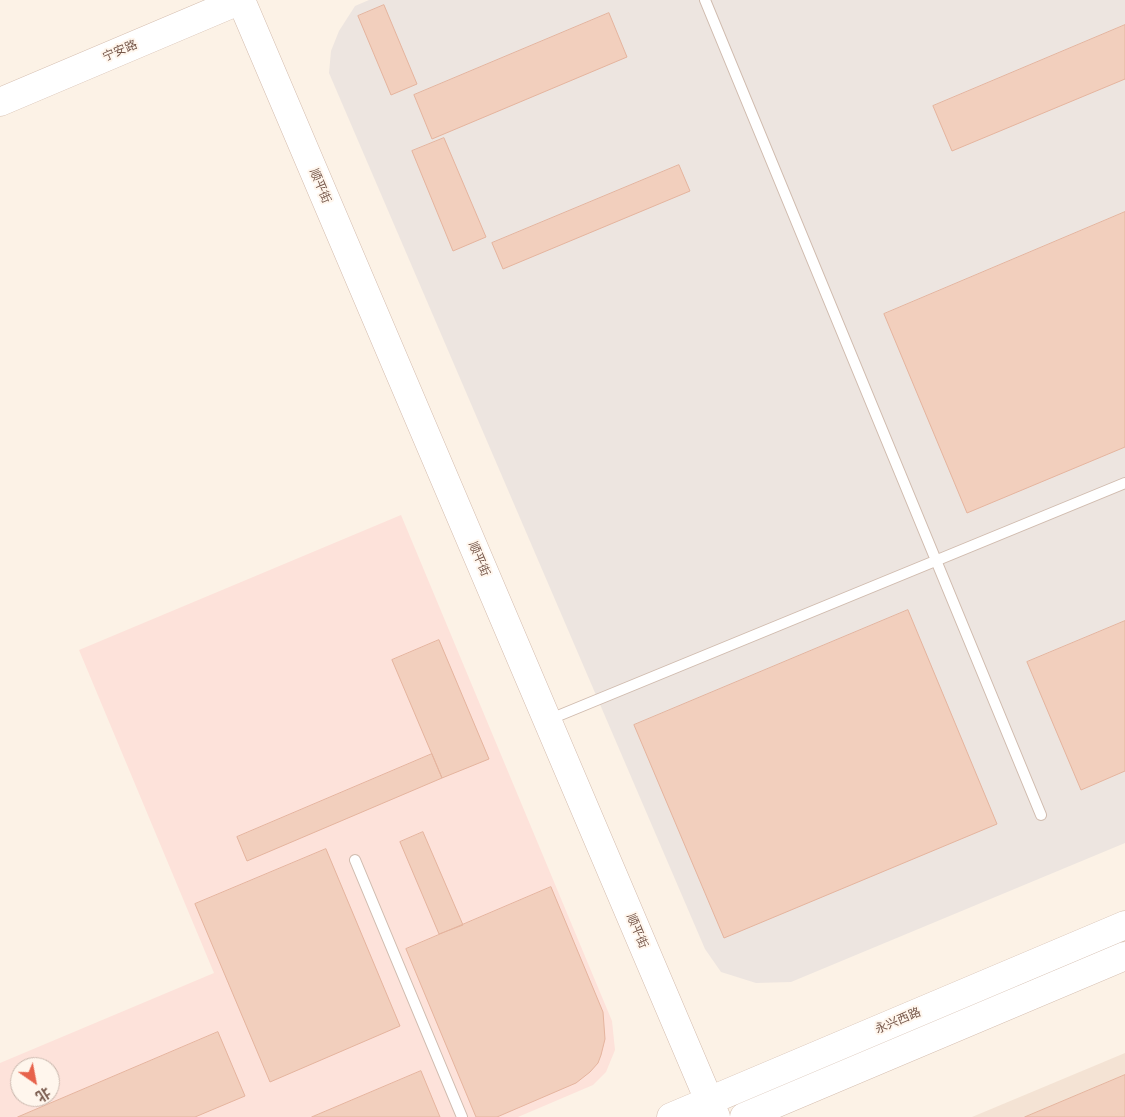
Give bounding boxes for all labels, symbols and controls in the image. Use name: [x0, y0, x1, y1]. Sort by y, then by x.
street label: 宁安路: [101, 37, 139, 65]
street label: 顺平街: [306, 167, 334, 205]
street label: 顺平街: [465, 540, 493, 578]
street label: 顺平街: [623, 912, 651, 950]
street label: 永兴西路: [873, 1005, 923, 1037]
north arrow: [10, 1057, 60, 1107]
text: 北: [32, 1083, 53, 1105]

